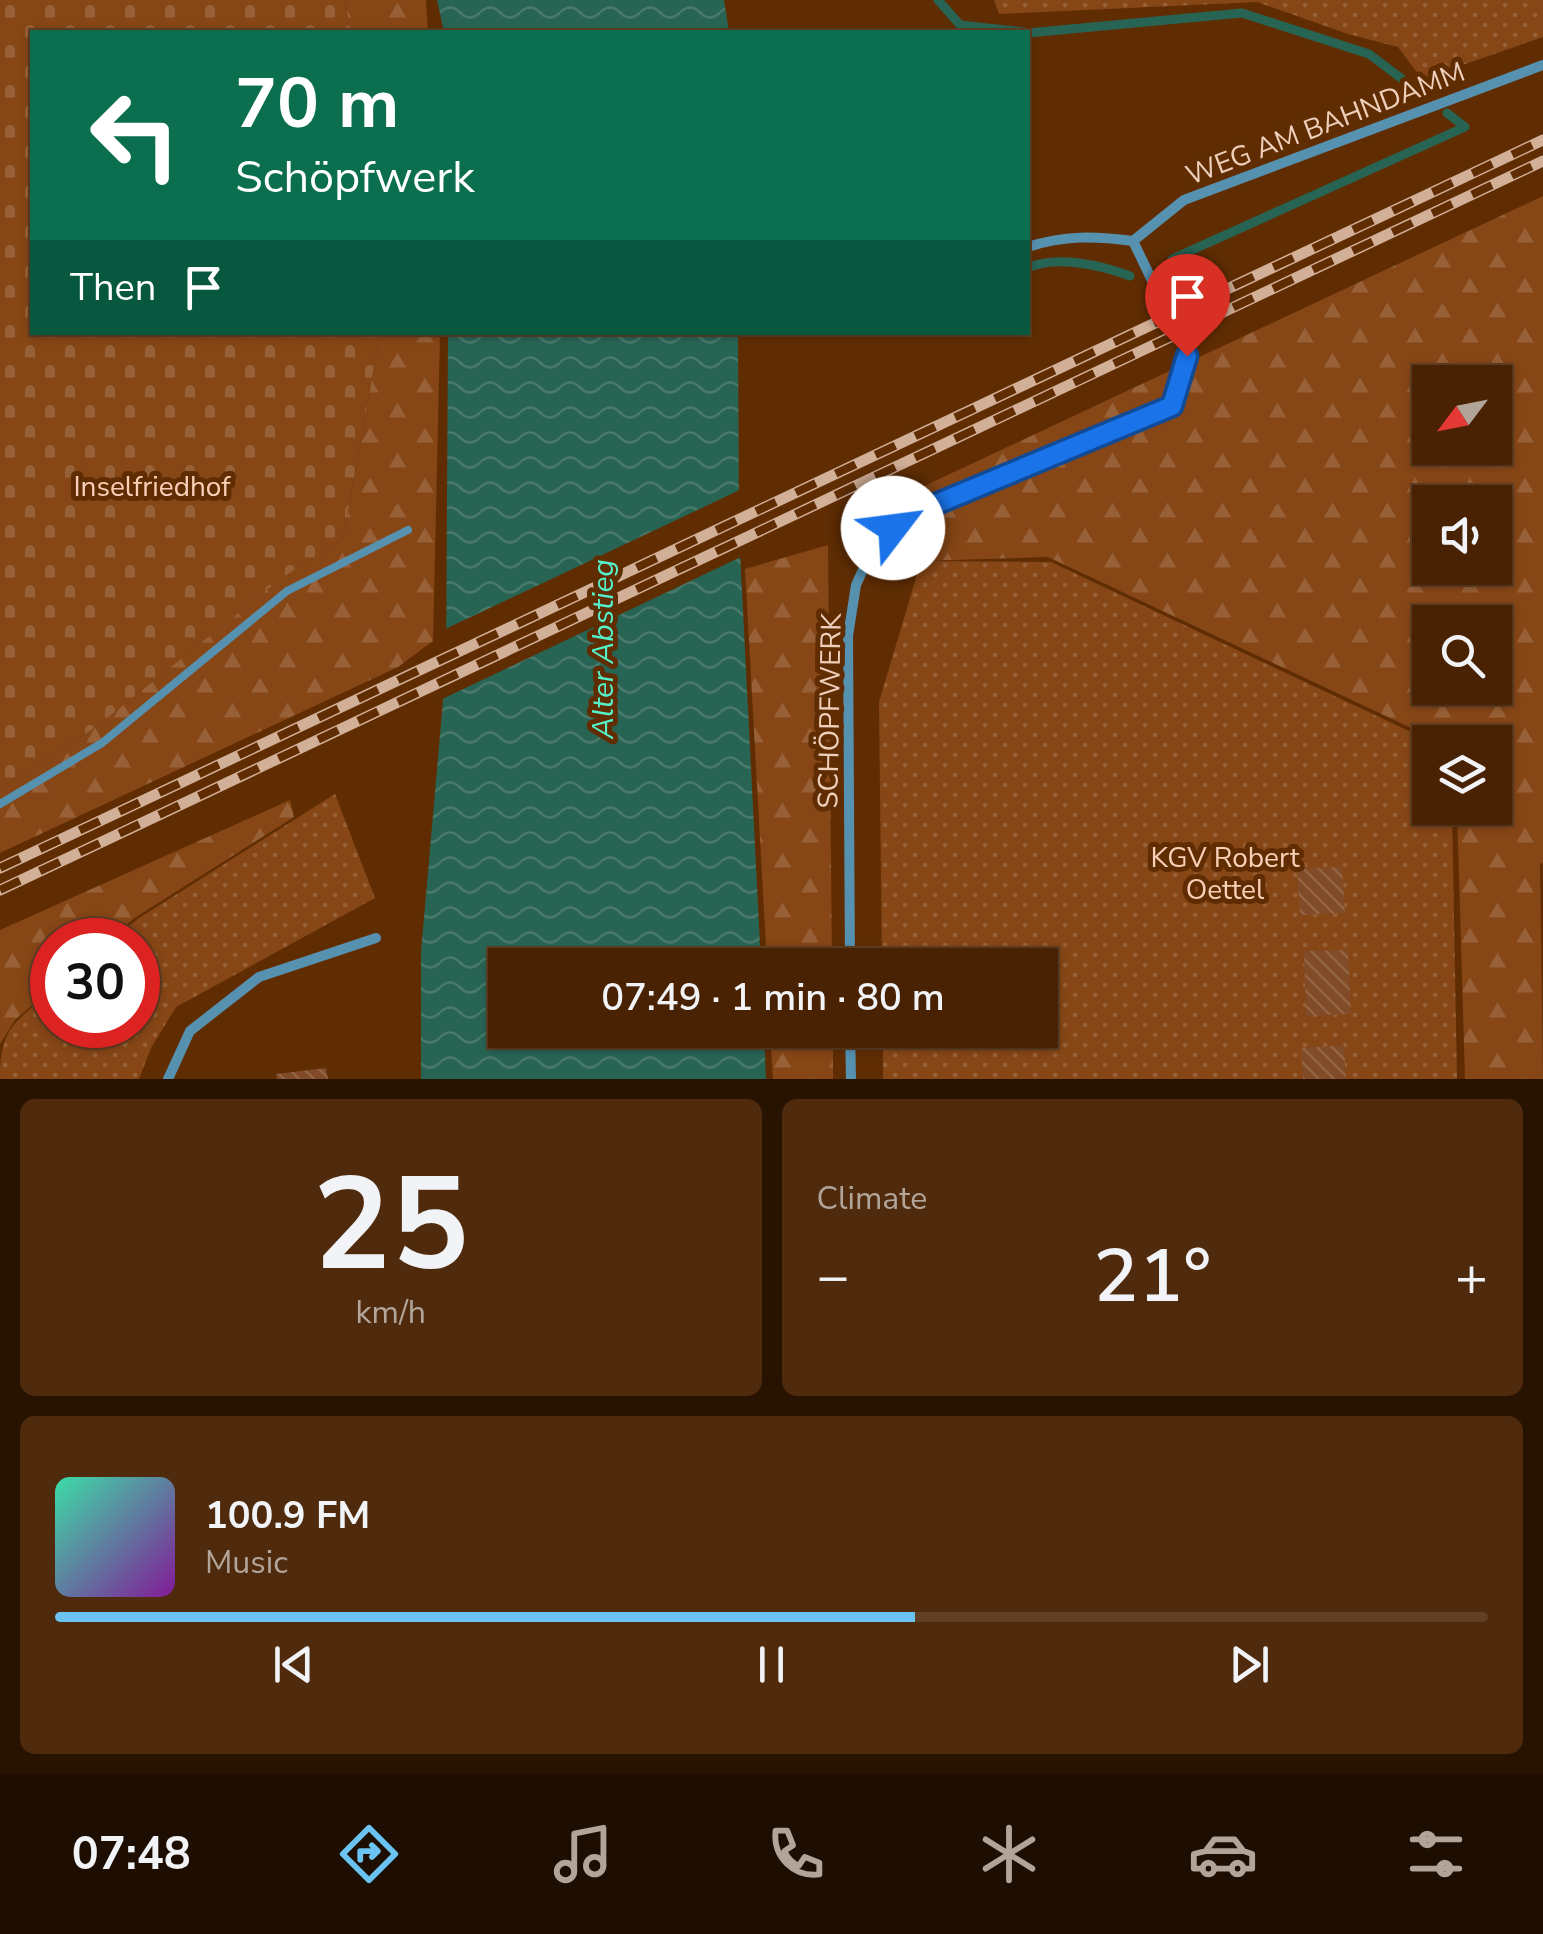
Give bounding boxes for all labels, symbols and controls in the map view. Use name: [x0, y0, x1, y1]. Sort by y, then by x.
street label: WEG AM BAHNDAMM: [1180, 53, 1470, 195]
text: 70 m: [235, 56, 399, 152]
icon: left: [70, 70, 200, 200]
text: Schöpfwerk: [235, 147, 475, 208]
pin: [1145, 254, 1230, 357]
icon: arrive: [176, 260, 231, 315]
text: Then: [70, 262, 156, 313]
icon: arrive: [1160, 269, 1215, 324]
north arrow: [1412, 365, 1512, 465]
map controls: [1412, 365, 1512, 825]
park label: Inselfriedhof: [73, 468, 231, 506]
position arrow: [841, 476, 945, 580]
button: sound: [1412, 485, 1512, 585]
water label: Alter Abstieg: [583, 559, 624, 740]
button: search: [1412, 605, 1512, 705]
street label: SCHÖPFWERK: [809, 613, 851, 809]
button: layers: [1412, 725, 1512, 825]
park label: KGV Robert Oettel: [1151, 839, 1300, 909]
speed limit sign: 30: [30, 918, 160, 1048]
text: 07:49 · 1 min · 80 m: [601, 972, 945, 1023]
text: 25: [313, 1137, 469, 1314]
text: Climate: [817, 1177, 927, 1220]
text: 21°: [1093, 1225, 1211, 1327]
text: −: [817, 1239, 850, 1314]
text: +: [1455, 1239, 1488, 1314]
text: km/h: [355, 1291, 426, 1334]
text: 100.9 FM: [205, 1490, 370, 1541]
text: Music: [205, 1541, 288, 1584]
icon: previous: [266, 1637, 321, 1692]
icon: pause: [744, 1637, 799, 1692]
icon: next: [1222, 1637, 1277, 1692]
icon: directions: [334, 1819, 404, 1889]
icon: music: [548, 1819, 618, 1889]
icon: phone: [761, 1819, 831, 1889]
icon: climate: [974, 1819, 1044, 1889]
icon: car: [1188, 1819, 1258, 1889]
icon: filters: [1401, 1819, 1471, 1889]
text: 07:48: [72, 1824, 191, 1885]

